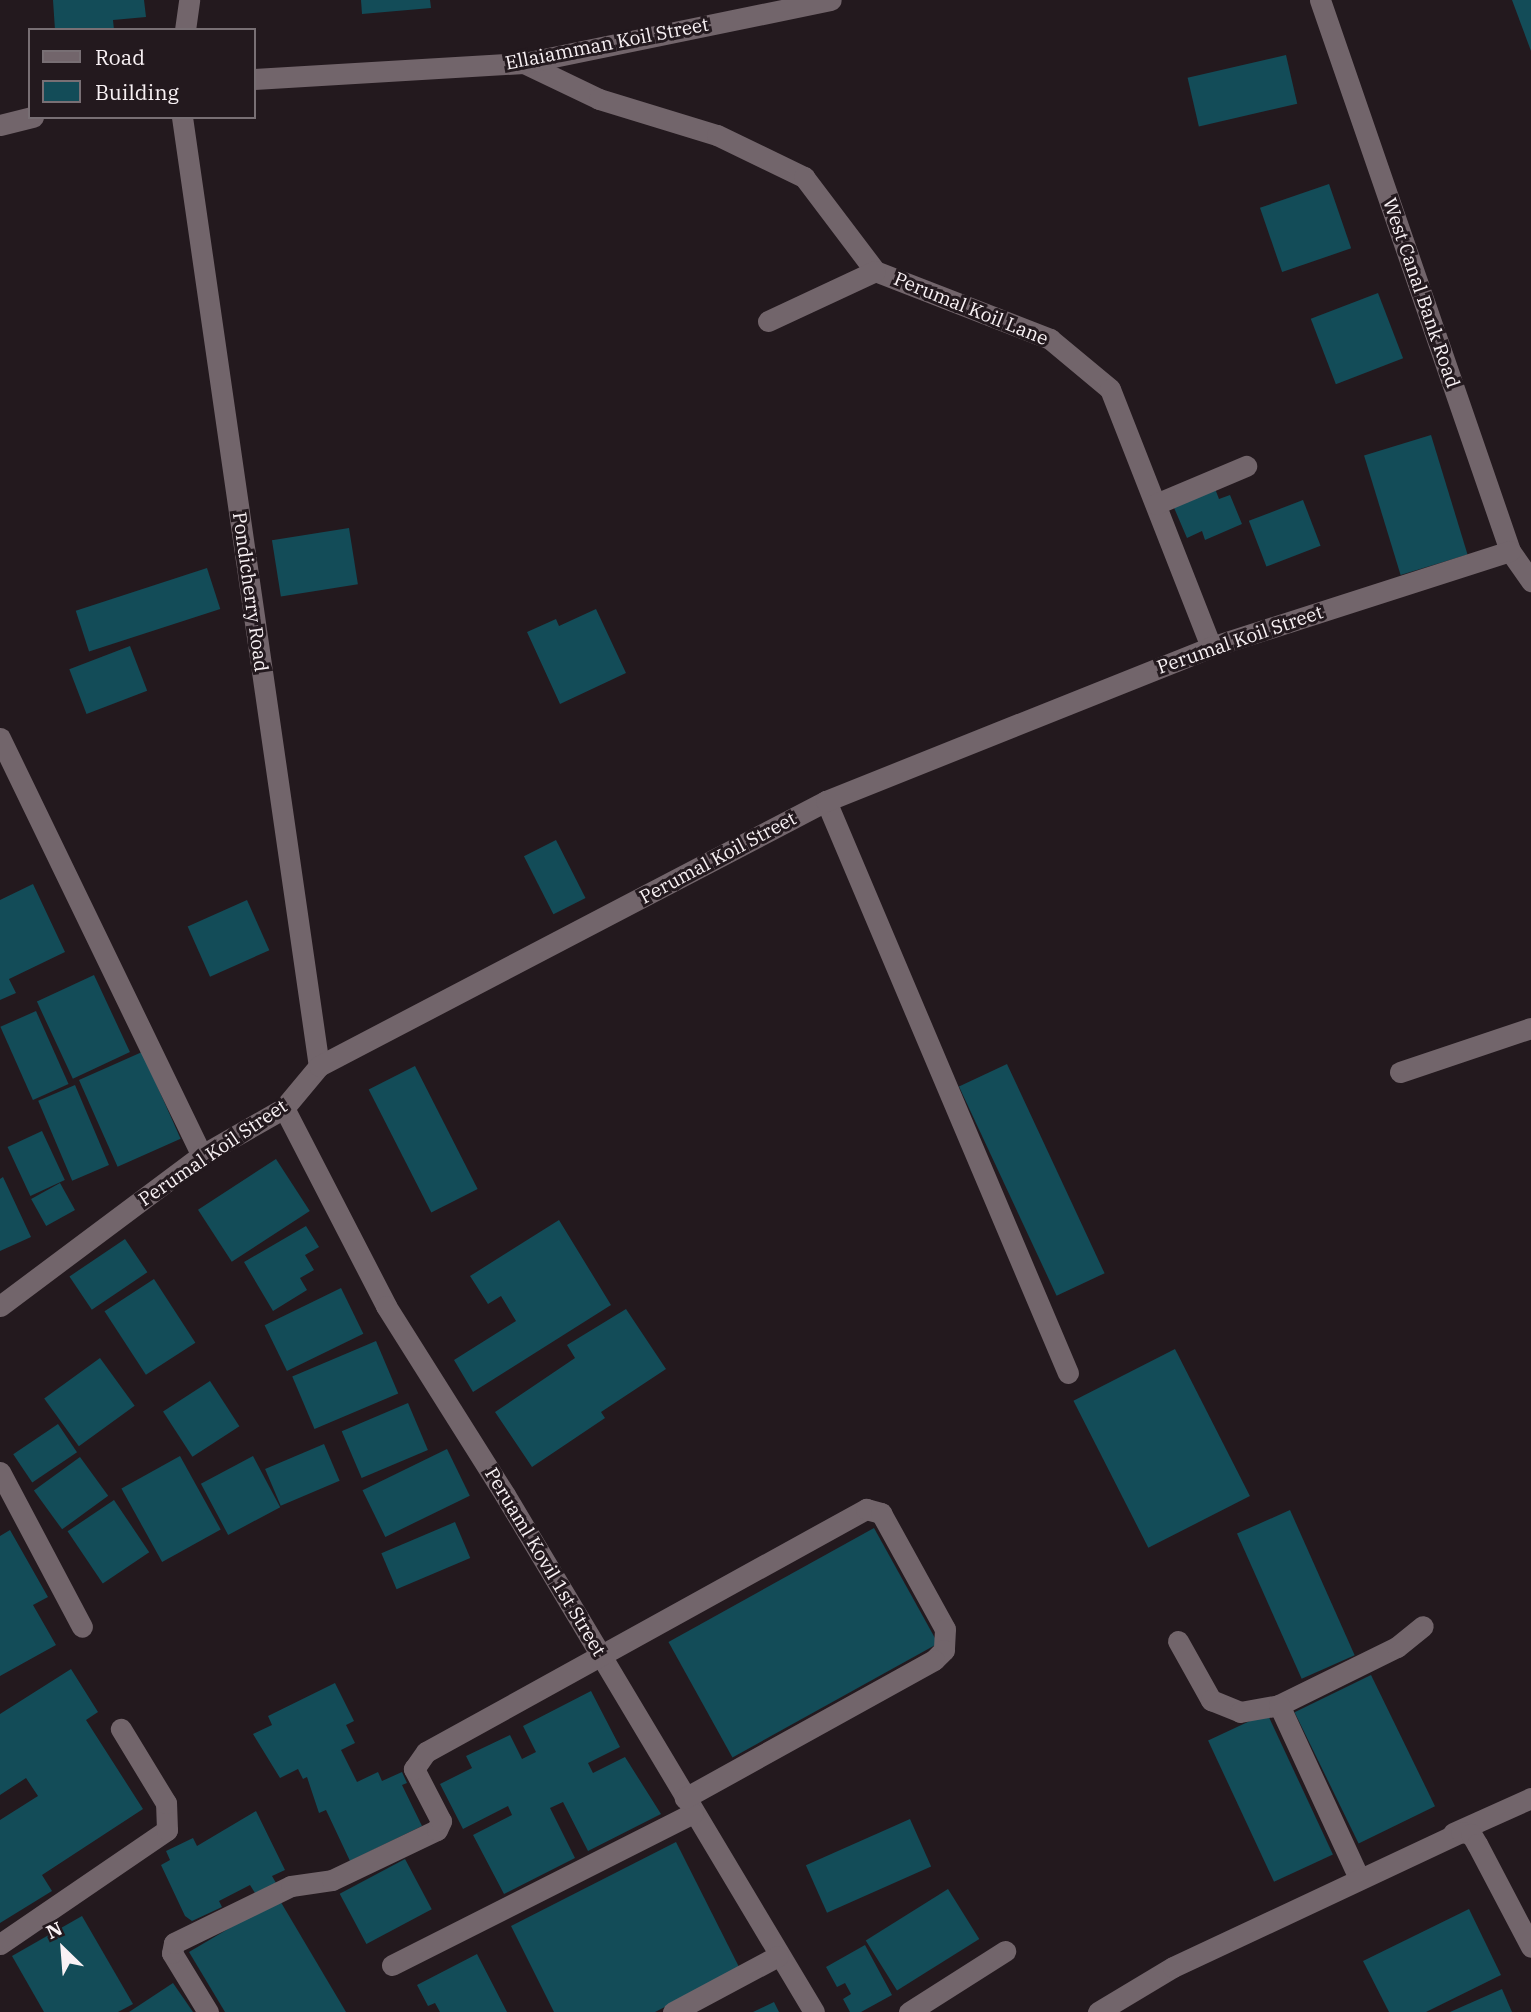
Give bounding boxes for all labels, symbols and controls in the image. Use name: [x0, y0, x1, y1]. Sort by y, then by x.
street label: Ellaiamman Koil Street: [503, 13, 711, 75]
legend: [28, 28, 256, 119]
text: Road: [95, 43, 145, 71]
text: Building: [95, 78, 179, 106]
street label: West Canal Bank Road: [1378, 195, 1464, 391]
street label: Perumal Koil Lane: [890, 268, 1052, 350]
street label: Pondicherry Road: [228, 511, 272, 673]
street label: Perumal Koil Street: [1154, 601, 1326, 679]
street label: Perumal Koil Street: [636, 807, 800, 909]
street label: Perumal Koil Street: [135, 1095, 291, 1211]
street label: Peruaml Kovil 1st Street: [480, 1464, 610, 1660]
north arrow: [28, 1914, 98, 1984]
text: N: [42, 1916, 66, 1944]

